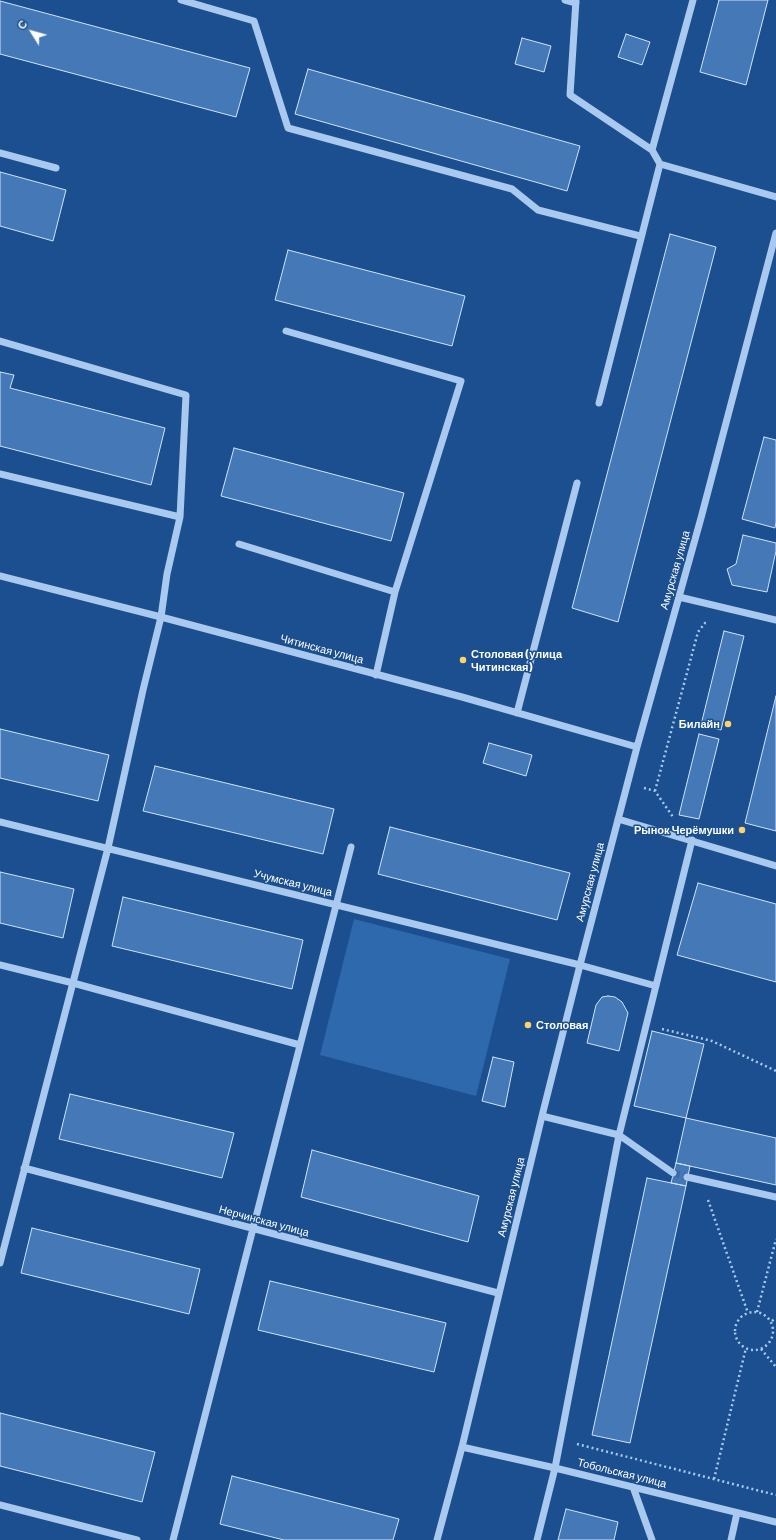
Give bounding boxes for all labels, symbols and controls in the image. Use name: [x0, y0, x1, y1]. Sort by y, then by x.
north arrow: [12, 12, 52, 52]
text: С: [14, 17, 30, 32]
street label: Амурская улица: [657, 529, 693, 611]
street label: Читинская улица: [279, 632, 365, 666]
place label: Столовая (улица Читинская): [471, 647, 562, 673]
marker: Столовая (улица Читинская): [458, 655, 468, 665]
place label: Билайн: [679, 717, 720, 731]
marker: Билайн: [723, 719, 733, 729]
place label: Рынок Черёмушки: [634, 823, 734, 837]
marker: Рынок Черёмушки: [737, 825, 747, 835]
street label: Амурская улица: [573, 841, 607, 923]
street label: Учумская улица: [252, 867, 334, 899]
place label: Столовая: [536, 1018, 588, 1032]
marker: Столовая: [523, 1020, 533, 1030]
street label: Амурская улица: [495, 1156, 527, 1238]
street label: Нерчинская улица: [217, 1203, 311, 1239]
street label: Тобольская улица: [576, 1456, 668, 1490]

